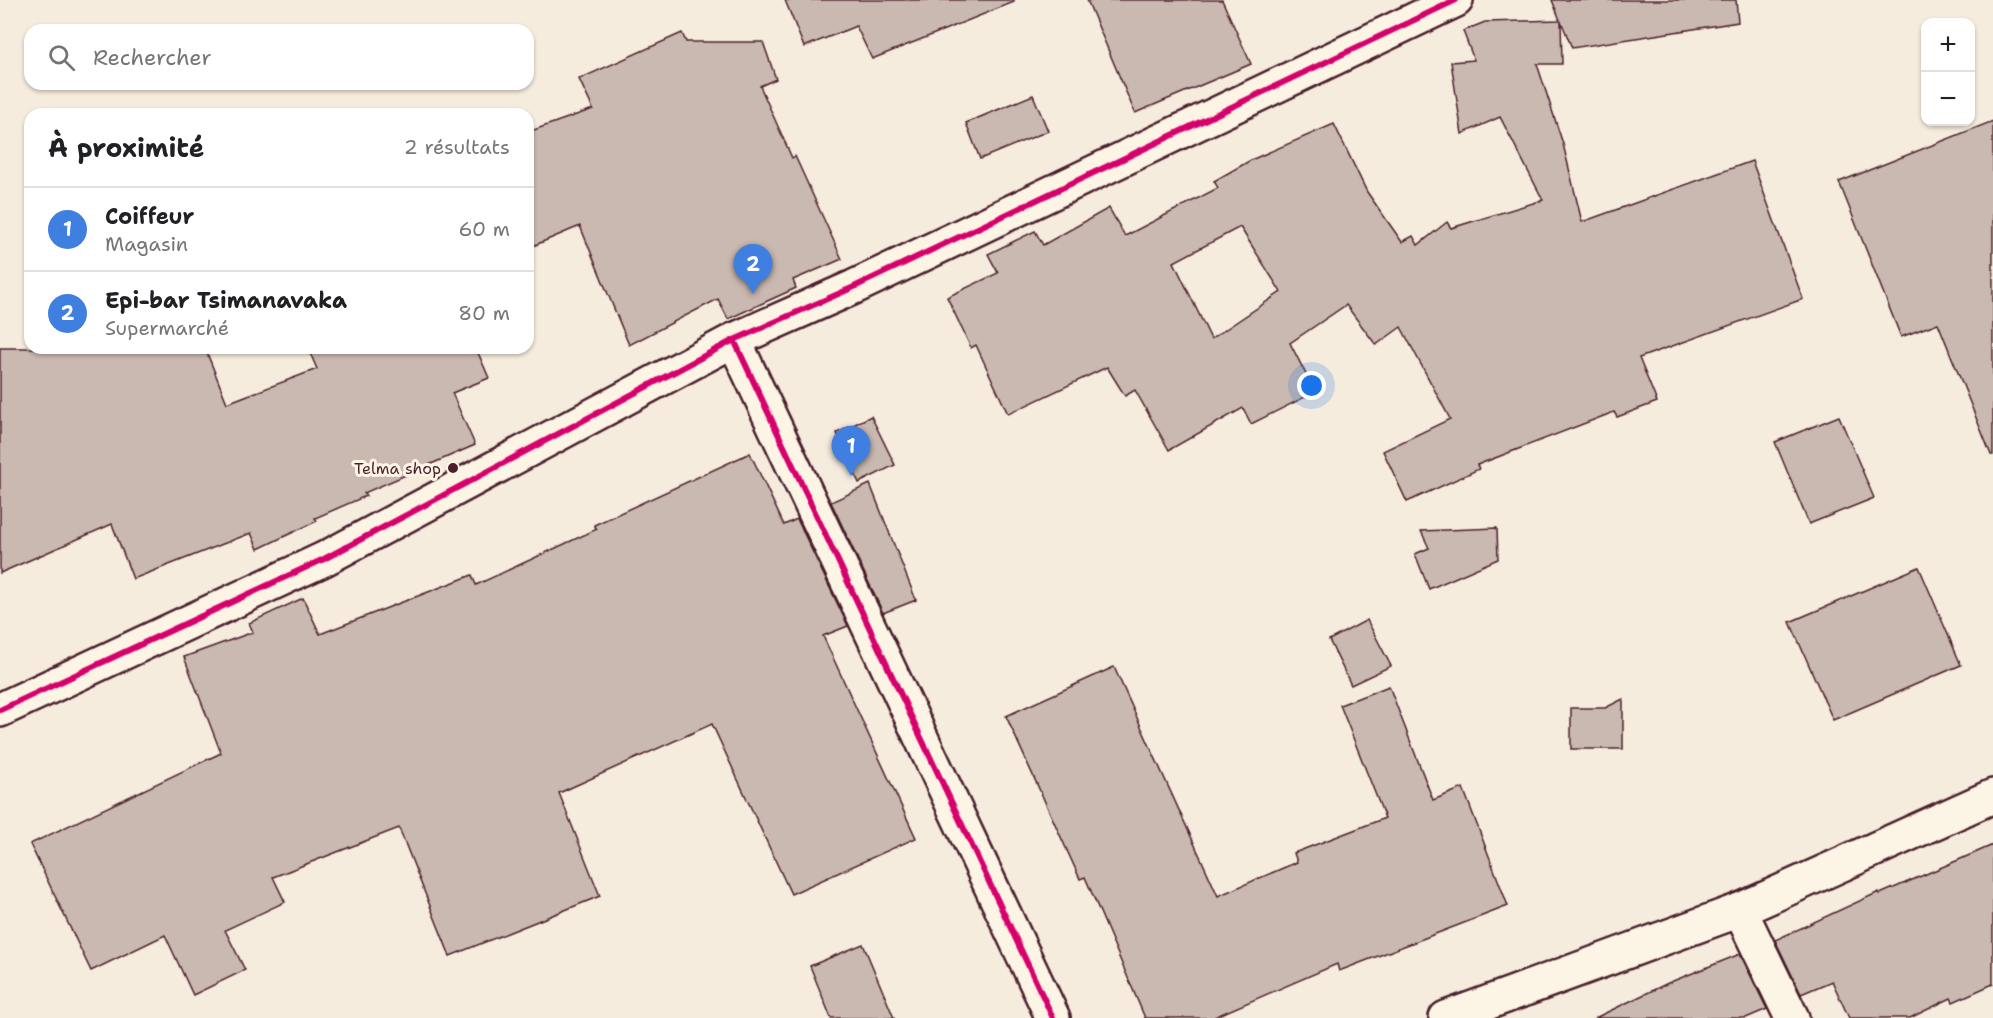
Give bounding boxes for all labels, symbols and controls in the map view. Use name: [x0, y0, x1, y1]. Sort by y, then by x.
map controls: [1921, 18, 1975, 126]
button: +: [1921, 18, 1975, 72]
search box: [24, 24, 534, 90]
icon: search: [45, 41, 78, 74]
text: Rechercher: [93, 43, 212, 72]
button: −: [1921, 72, 1975, 126]
text: À proximité: [48, 130, 204, 165]
text: 2 résultats: [404, 134, 510, 160]
text: Coiffeur: [105, 202, 194, 231]
text: 1: [63, 216, 72, 242]
text: 60 m: [458, 216, 510, 242]
text: Magasin: [105, 231, 188, 257]
pin: 2: [734, 244, 772, 294]
text: Epi-bar Tsimanavaka: [105, 286, 347, 315]
text: 2: [61, 300, 75, 326]
text: 80 m: [458, 300, 510, 326]
text: Supermarché: [105, 315, 229, 341]
your location: [1297, 371, 1326, 400]
pin: 1: [832, 426, 870, 476]
place label: Telma shop: [354, 458, 441, 479]
marker: Telma shop: [446, 461, 460, 475]

